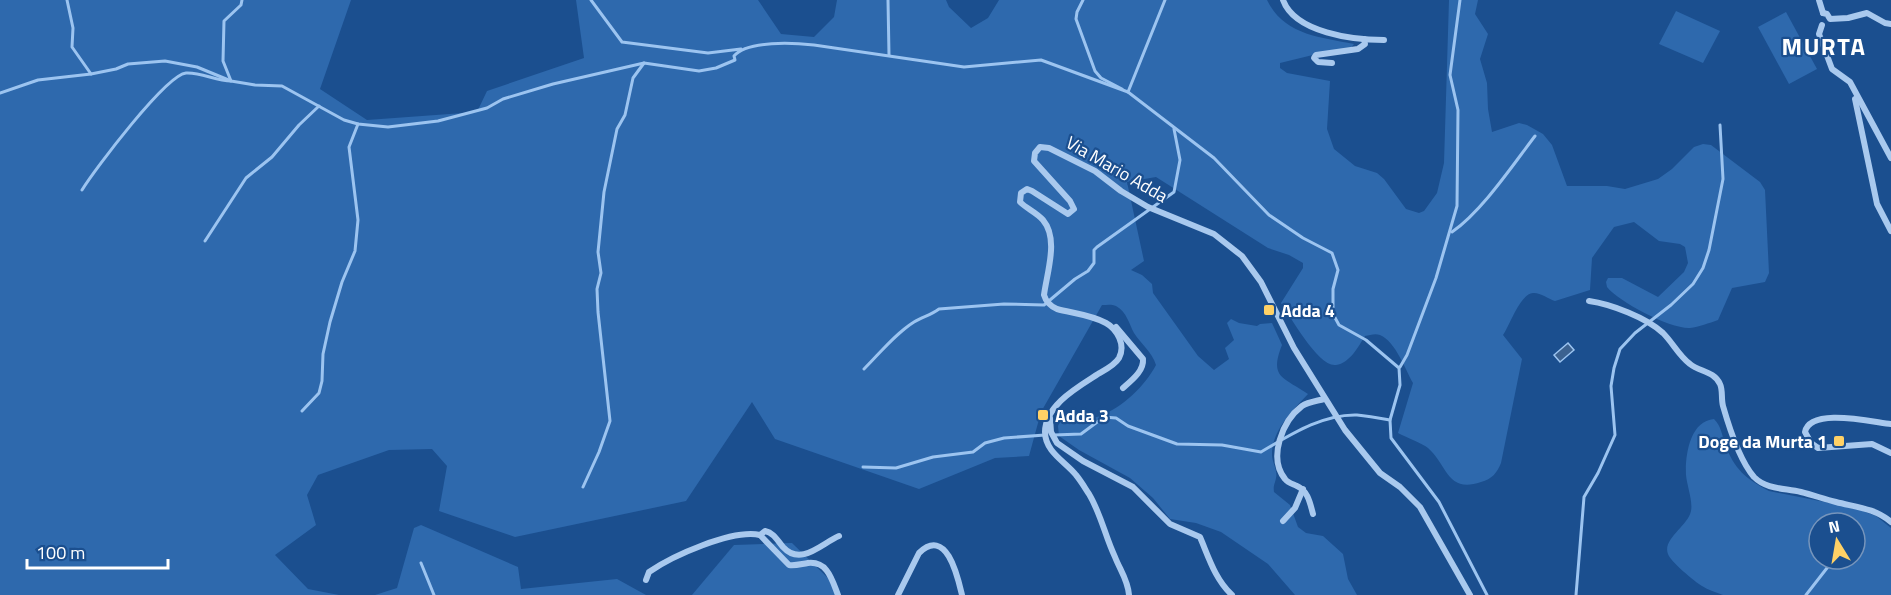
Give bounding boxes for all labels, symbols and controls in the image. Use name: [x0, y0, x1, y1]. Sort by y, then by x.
district label: MURTA: [1782, 28, 1866, 64]
street label: Via Mario Adda: [1061, 129, 1173, 209]
place label: Adda 4: [1281, 297, 1335, 324]
marker: Adda 4: [1262, 303, 1276, 317]
place label: Adda 3: [1055, 402, 1109, 429]
marker: Adda 3: [1036, 408, 1050, 422]
place label: Doge da Murta 1: [1698, 428, 1827, 455]
marker: Doge da Murta 1: [1832, 434, 1846, 448]
north arrow: [1807, 511, 1867, 571]
text: N: [1826, 513, 1842, 539]
scale bar: [27, 532, 168, 570]
text: 100 m: [36, 539, 85, 566]

